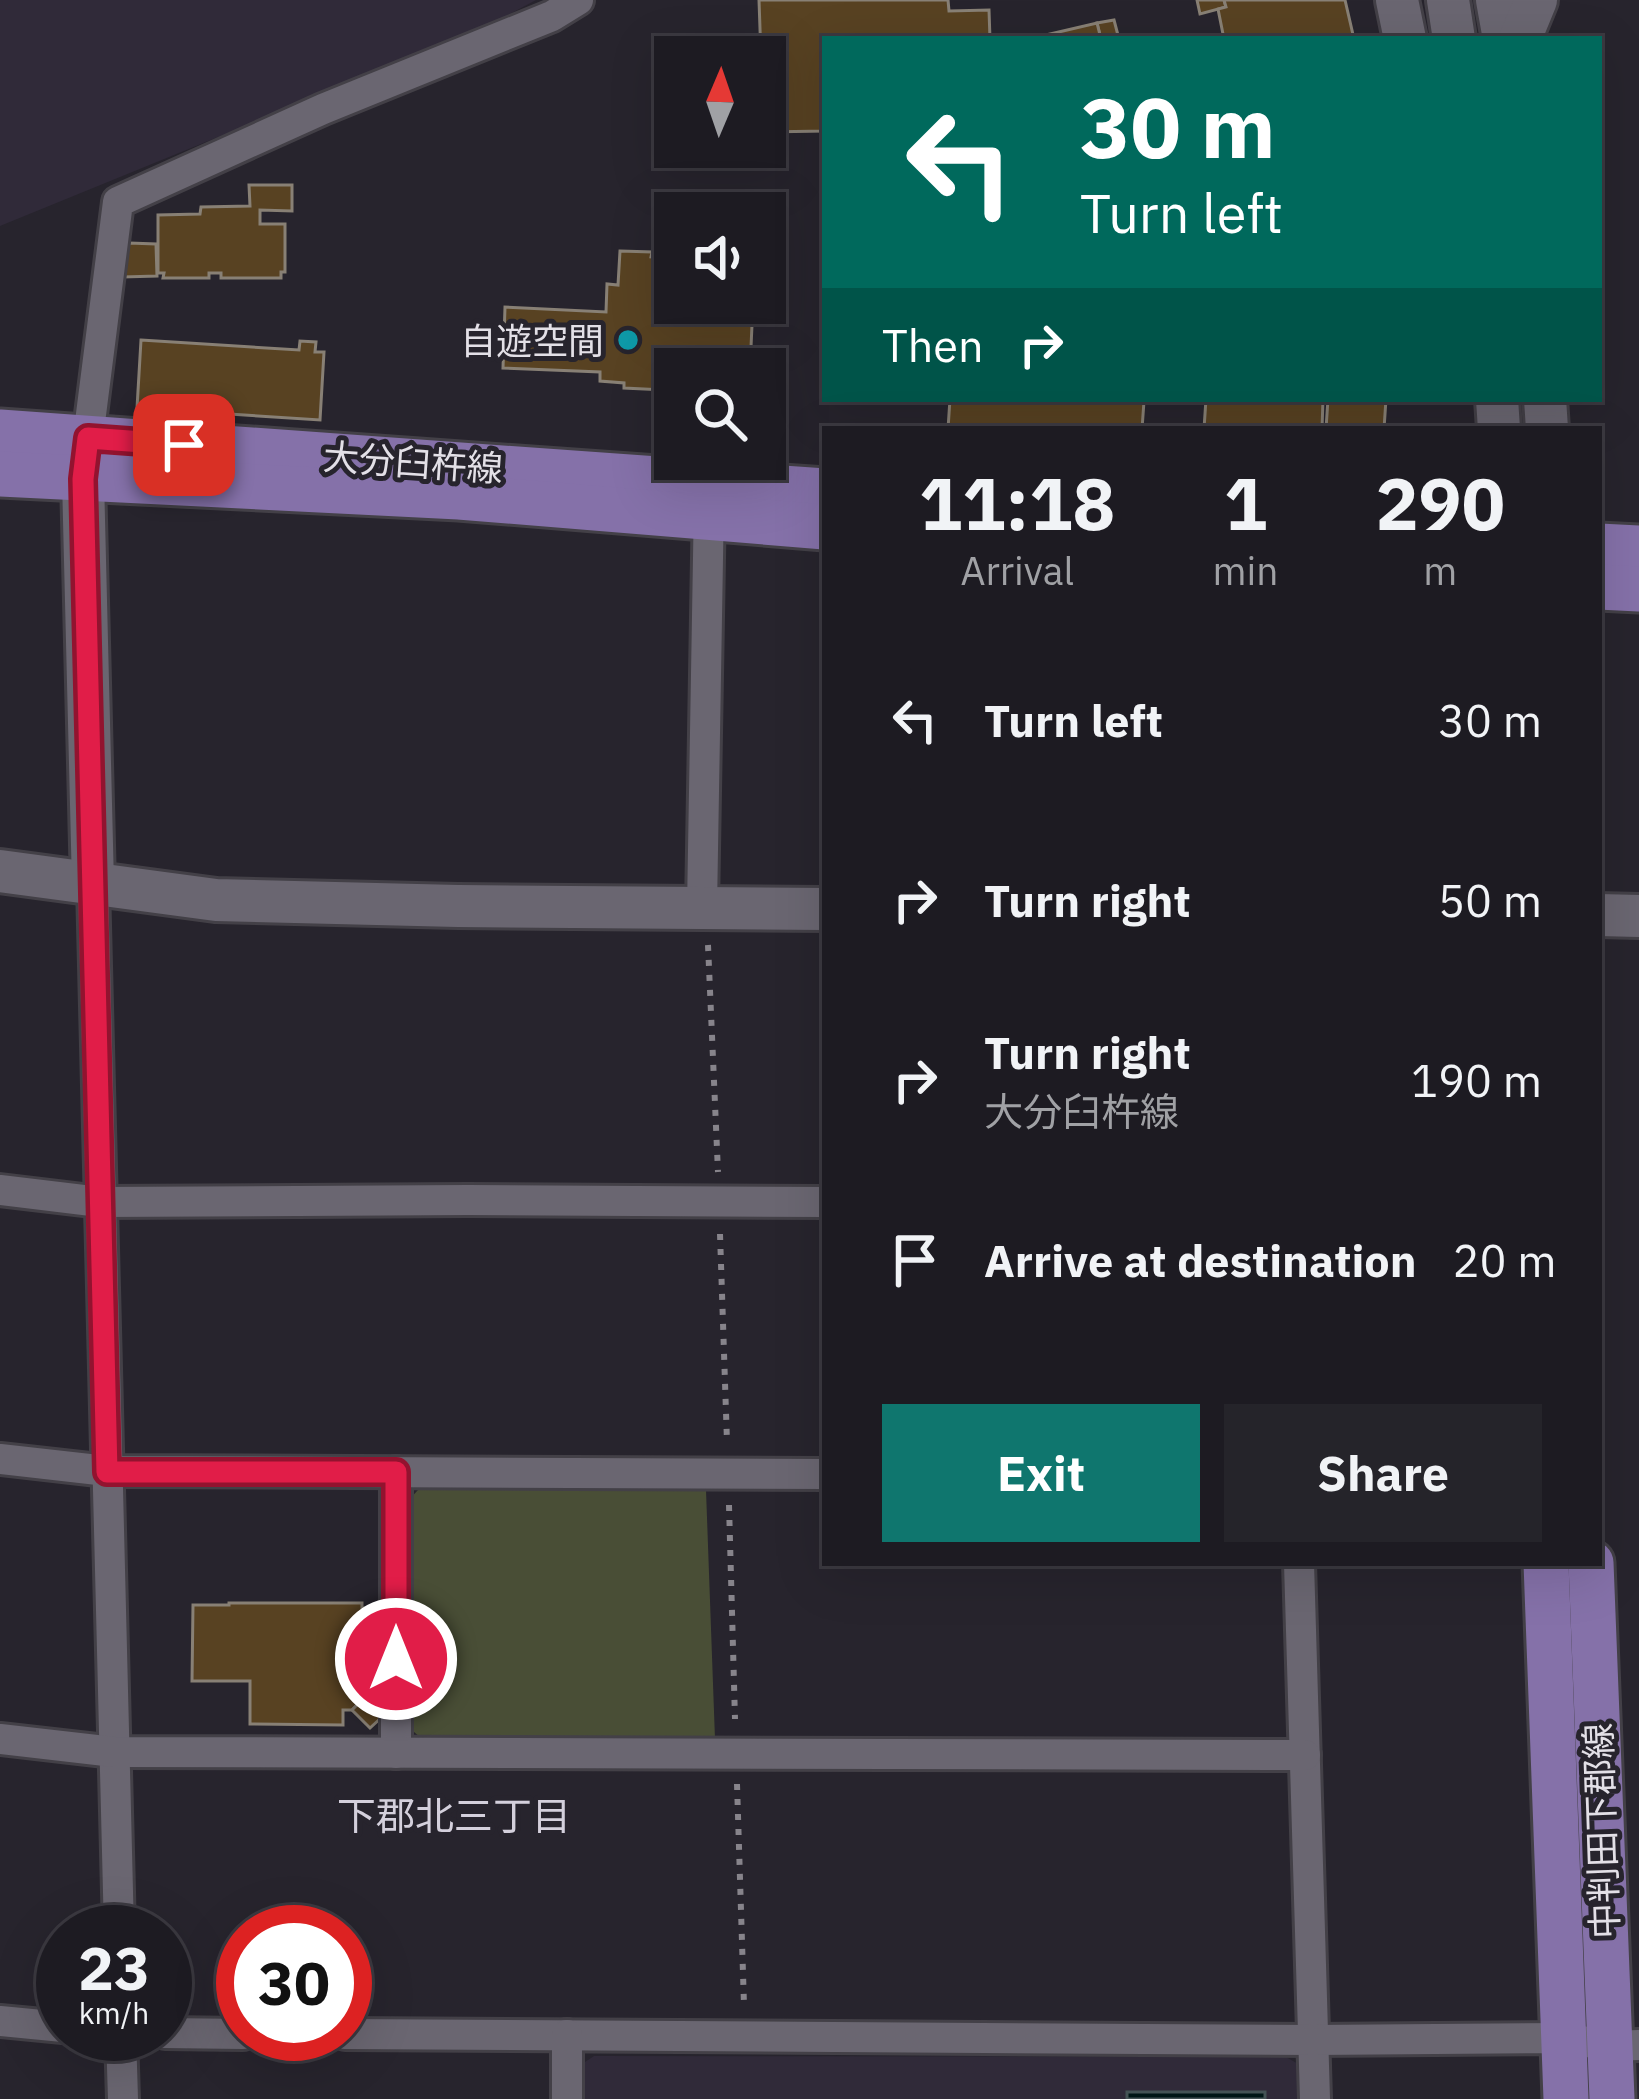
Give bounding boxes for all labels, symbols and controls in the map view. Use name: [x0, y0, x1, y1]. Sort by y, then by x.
north arrow: [654, 36, 786, 168]
map controls: [654, 36, 786, 480]
text: 30 m: [1080, 72, 1276, 181]
icon: left: [882, 84, 1038, 240]
text: Turn left: [1080, 178, 1283, 248]
button: sound: [654, 192, 786, 324]
icon: right: [1008, 312, 1074, 378]
text: Then: [882, 316, 984, 374]
place label: 自遊空間: [460, 317, 604, 364]
marker: 自遊空間: [615, 327, 641, 353]
button: search: [654, 348, 786, 480]
pin: [133, 394, 235, 496]
icon: arrive: [151, 412, 217, 478]
street label: 大分臼杵線: [322, 432, 504, 492]
text: 11:18: [919, 456, 1116, 550]
text: 1: [1224, 456, 1267, 550]
text: 290: [1375, 456, 1505, 550]
text: Arrival: [960, 545, 1074, 596]
text: min: [1213, 545, 1278, 596]
text: m: [1423, 545, 1457, 596]
icon: left: [882, 687, 948, 753]
text: Turn left: [984, 691, 1163, 749]
text: 30 m: [1438, 691, 1542, 749]
icon: right: [882, 867, 948, 933]
text: Turn right: [984, 871, 1191, 929]
text: 50 m: [1438, 871, 1542, 929]
text: Turn right: [984, 1023, 1191, 1081]
icon: right: [882, 1047, 948, 1113]
text: 190 m: [1411, 1051, 1542, 1109]
text: 大分臼杵線: [984, 1086, 1179, 1137]
icon: arrive: [882, 1227, 948, 1293]
text: Arrive at destination: [984, 1231, 1417, 1289]
text: 20 m: [1453, 1231, 1556, 1289]
button: Exit: [882, 1404, 1200, 1542]
button: Share: [1224, 1404, 1542, 1542]
position arrow: [333, 1596, 459, 1722]
street label: 中判田下郡線: [1574, 1722, 1628, 1940]
district label: 下郡北三丁目: [337, 1790, 571, 1841]
speed limit sign: 30: [216, 1905, 372, 2061]
text: 23: [78, 1928, 150, 2007]
text: km/h: [79, 1993, 149, 2032]

